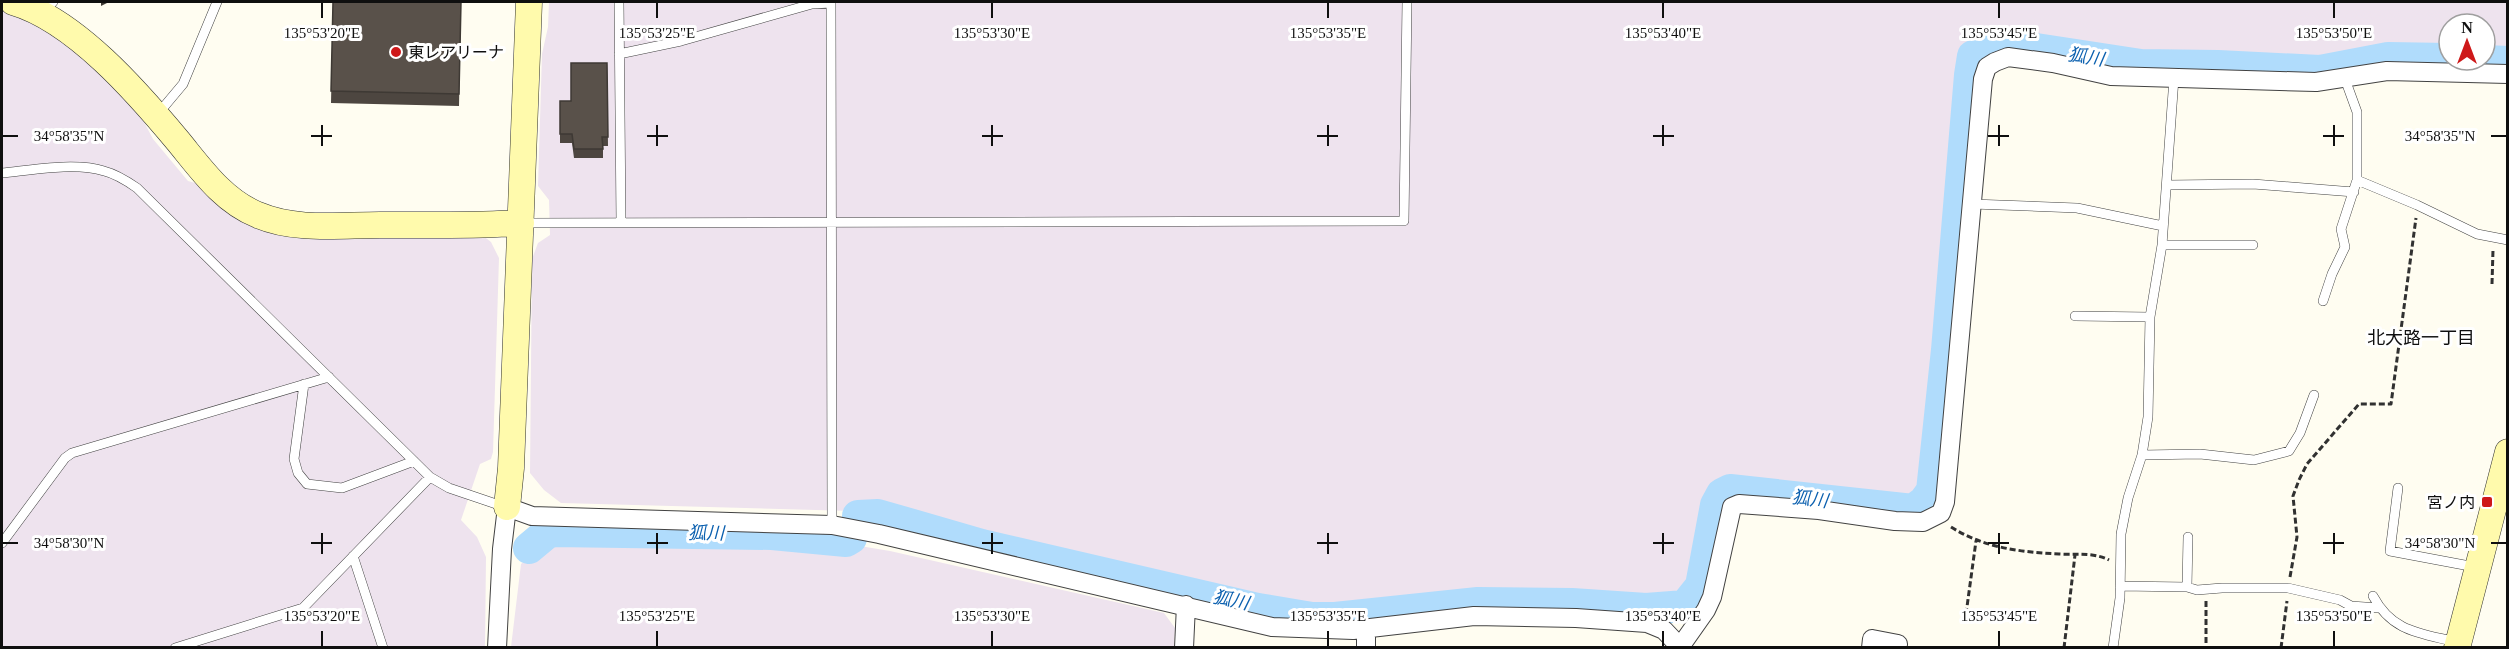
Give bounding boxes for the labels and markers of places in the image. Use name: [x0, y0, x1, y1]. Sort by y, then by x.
place label: 東レアリーナ: [408, 44, 504, 61]
marker: 東レアリーナ: [389, 45, 403, 59]
place label: 宮ノ内: [2427, 494, 2475, 511]
marker: 宮ノ内: [2480, 495, 2494, 509]

